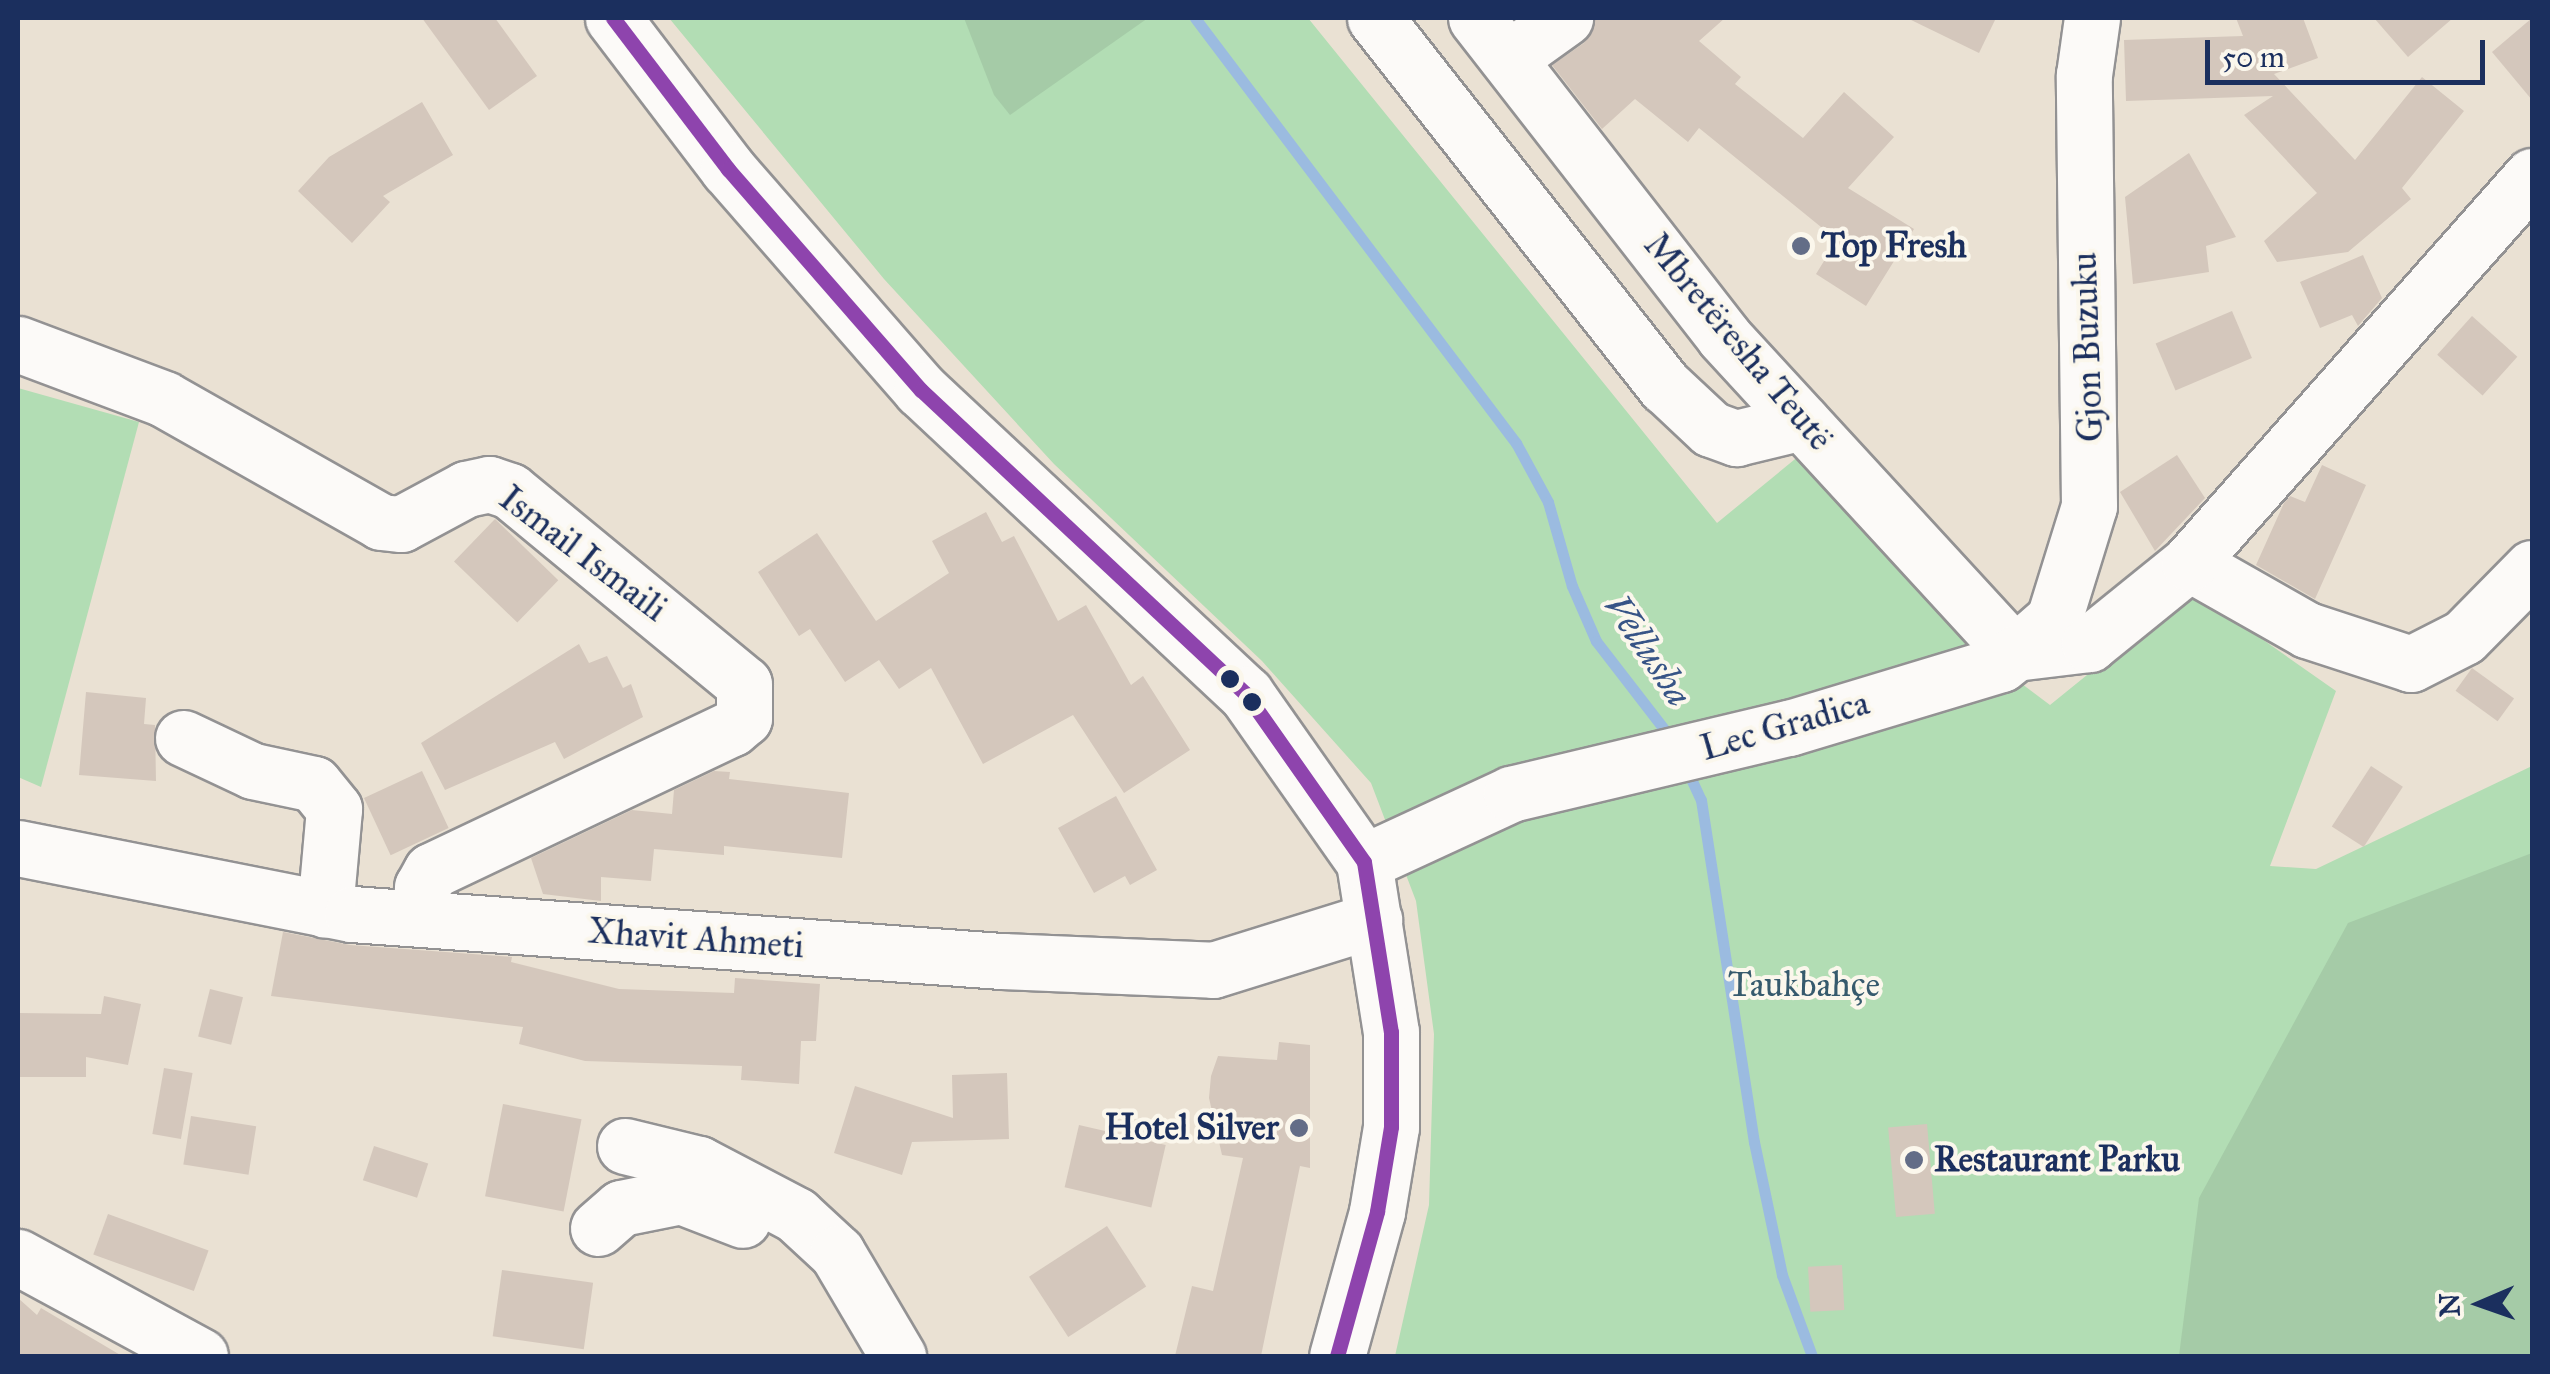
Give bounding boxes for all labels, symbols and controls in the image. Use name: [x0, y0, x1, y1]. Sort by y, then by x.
scale bar: [2210, 20, 2490, 82]
text: 50 m: [2222, 39, 2285, 75]
street label: Mbretëresha Teutë: [1635, 225, 1841, 459]
place label: Top Fresh: [1821, 225, 1967, 267]
marker: Top Fresh: [1790, 235, 1812, 257]
street label: Gjon Buzuku: [2064, 251, 2112, 443]
street label: Ismail Ismaili: [491, 477, 675, 631]
water label: Vellusha: [1594, 585, 1702, 715]
unlabelled marker: [1220, 669, 1240, 689]
street label: Lec Gradica: [1696, 682, 1874, 770]
unlabelled marker: [1242, 692, 1262, 712]
street label: Xhavit Ahmeti: [587, 911, 805, 967]
park label: Taukbahçe: [1728, 964, 1880, 1006]
place label: Hotel Silver: [1104, 1107, 1279, 1149]
marker: Hotel Silver: [1288, 1117, 1310, 1139]
place label: Restaurant Parku: [1934, 1139, 2180, 1181]
marker: Restaurant Parku: [1903, 1149, 1925, 1171]
north arrow: [2430, 1254, 2530, 1354]
text: N: [2432, 1293, 2467, 1318]

